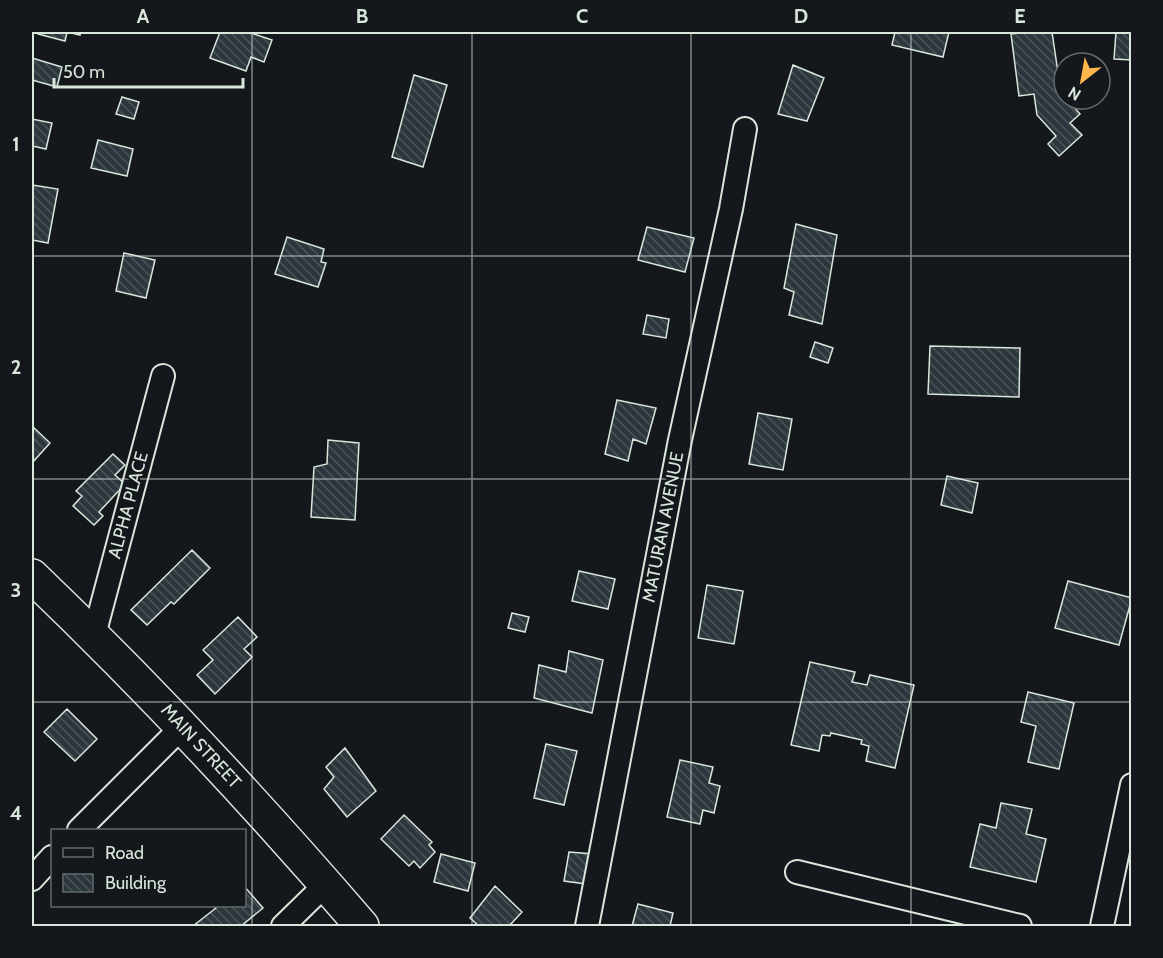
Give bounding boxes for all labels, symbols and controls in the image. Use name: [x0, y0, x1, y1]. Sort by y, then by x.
text: A: [137, 4, 150, 28]
text: B: [356, 4, 368, 28]
text: C: [576, 4, 588, 28]
text: D: [794, 4, 808, 28]
text: E: [1014, 4, 1026, 28]
scale bar: [54, 51, 243, 89]
north arrow: [1052, 51, 1112, 111]
text: 50 m: [63, 61, 105, 83]
text: N: [1065, 82, 1084, 104]
text: 1: [12, 132, 20, 156]
text: 2: [11, 355, 21, 379]
street label: ALPHA PLACE: [103, 449, 153, 561]
street label: MATURAN AVENUE: [638, 450, 688, 604]
text: 3: [11, 578, 21, 602]
street label: MAIN STREET: [156, 699, 246, 793]
text: 4: [10, 801, 22, 825]
legend: [51, 829, 246, 907]
text: Road: [105, 842, 144, 864]
text: Building: [105, 872, 167, 894]

